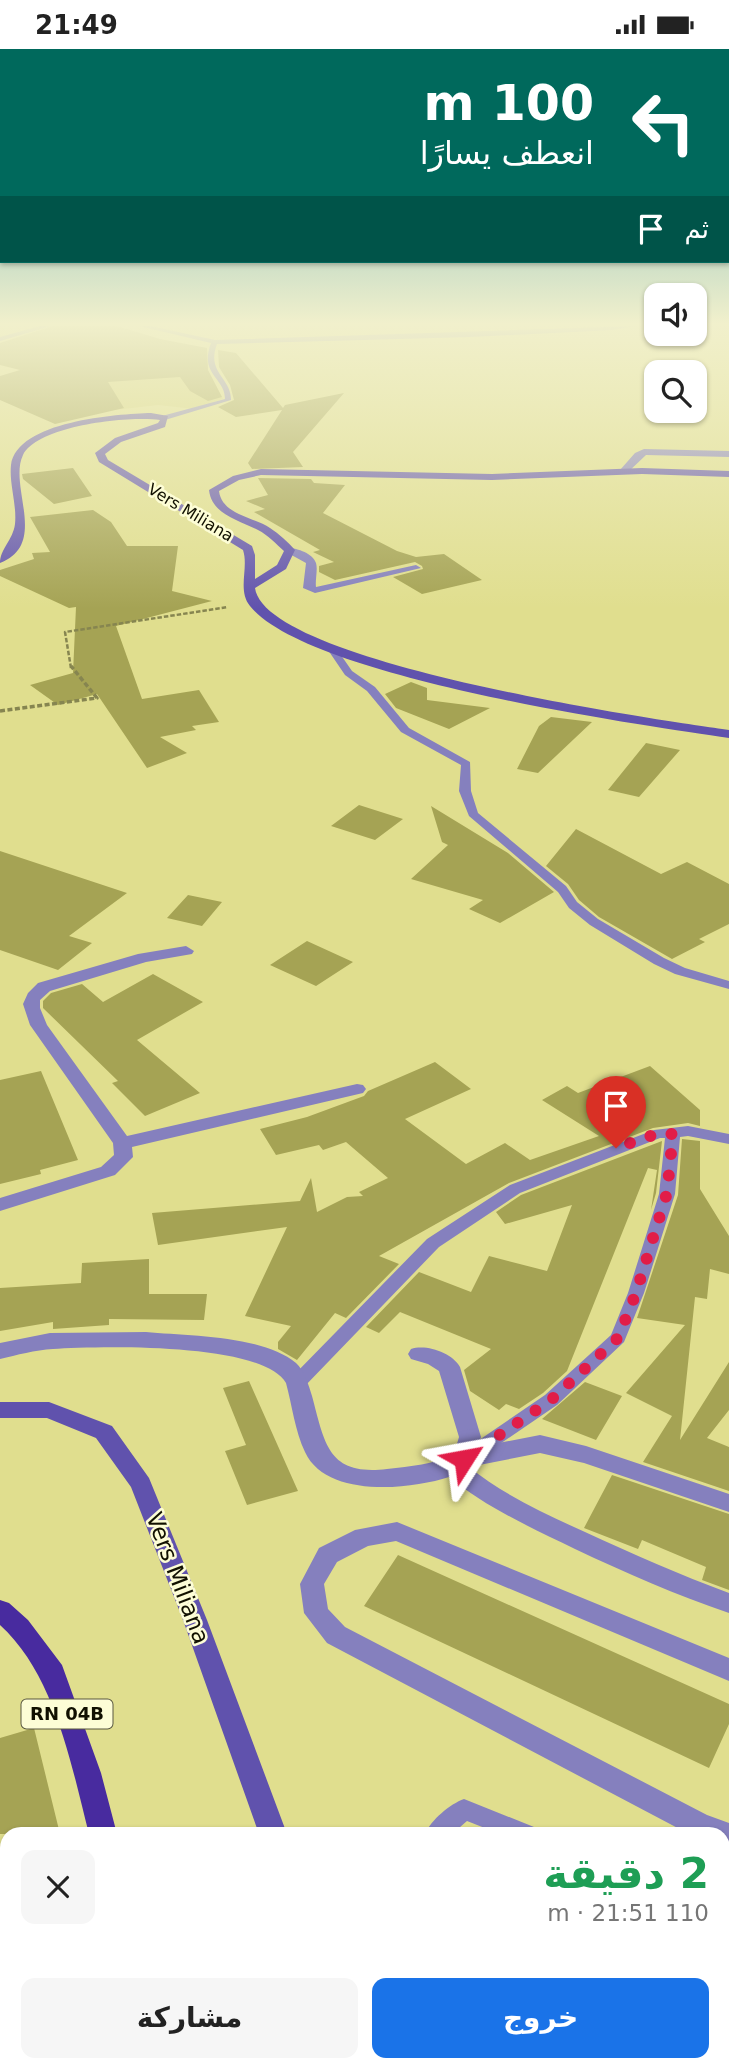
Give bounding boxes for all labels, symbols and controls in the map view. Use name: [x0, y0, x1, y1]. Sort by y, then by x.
text: 21:49: [35, 10, 118, 40]
text: 100 m: [424, 75, 594, 132]
icon: left: [618, 77, 709, 168]
text: انعطف يسارًا: [420, 134, 594, 172]
icon: arrive: [632, 210, 670, 248]
text: ثم: [684, 214, 709, 244]
map controls: [644, 283, 707, 423]
button: sound: [644, 283, 707, 346]
button: search: [644, 360, 707, 423]
street label: Vers Miliana: [145, 479, 237, 545]
pin: [586, 1076, 646, 1148]
icon: arrive: [597, 1087, 635, 1125]
position arrow: [427, 1422, 501, 1496]
street label: Vers Miliana: [141, 1509, 215, 1647]
road number: RN 04B: [22, 1699, 112, 1729]
text: 2 دقيقة: [543, 1849, 709, 1898]
button: close: [21, 1850, 95, 1924]
text: 110 m · 21:51: [547, 1900, 709, 1926]
button: مشاركة: [21, 1978, 358, 2058]
button: خروج: [372, 1978, 709, 2058]

